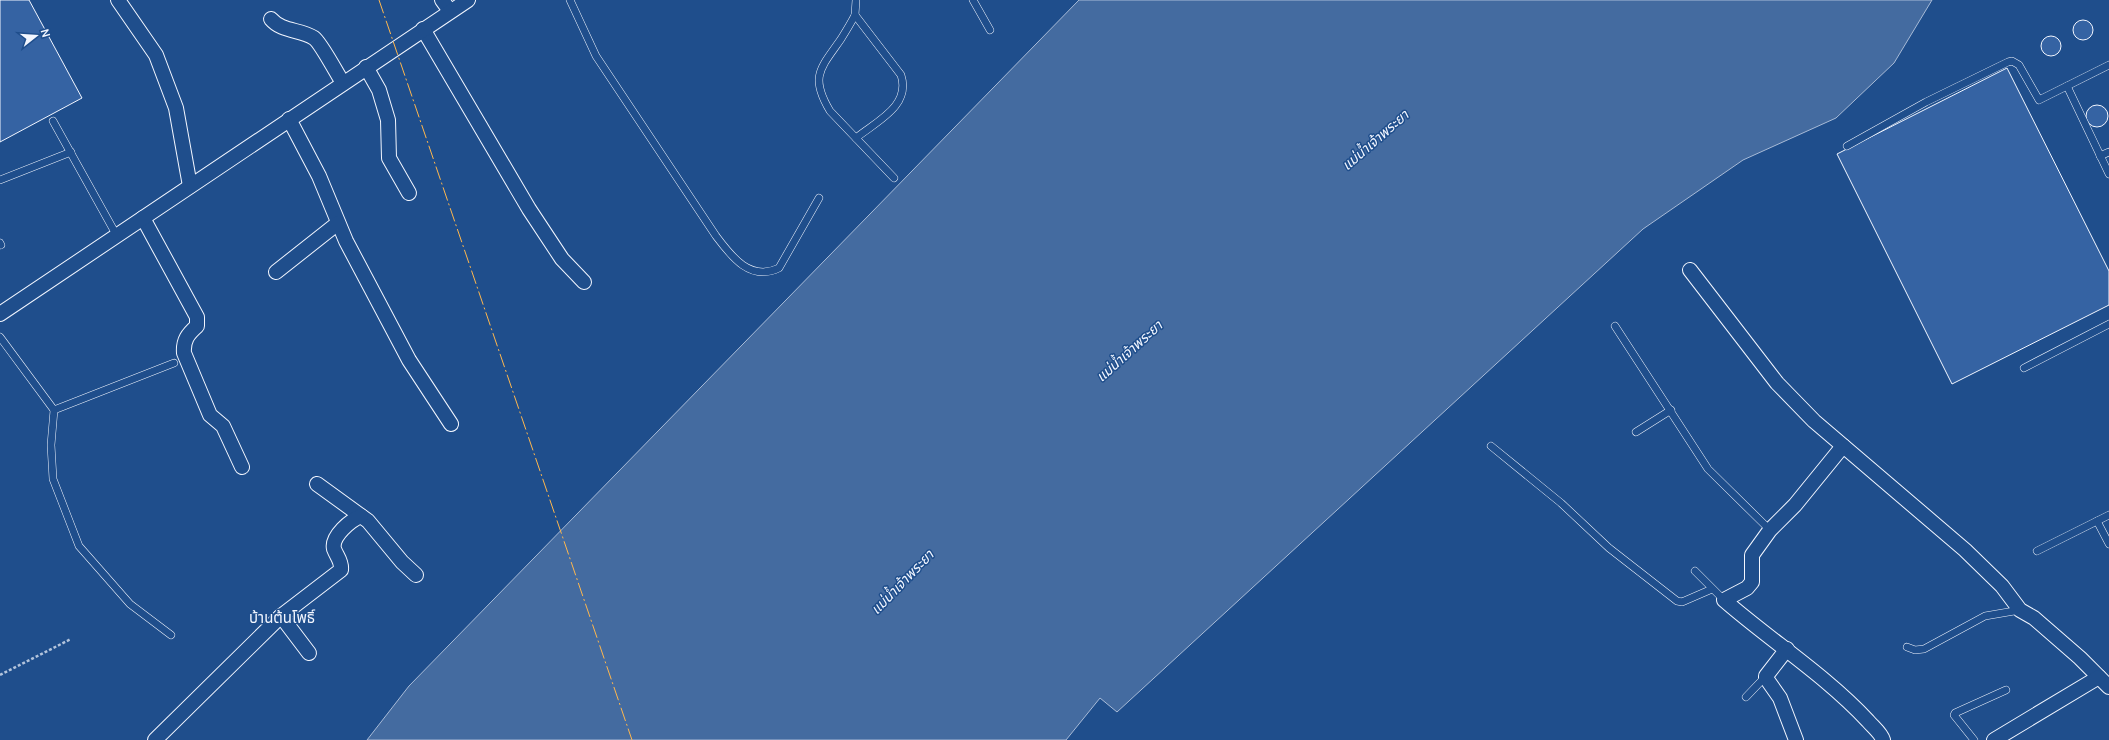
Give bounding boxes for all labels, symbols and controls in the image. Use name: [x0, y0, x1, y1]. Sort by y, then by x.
north arrow: [16, 16, 56, 56]
text: N: [38, 27, 54, 39]
water label: แม่น้ำเจ้าพระยา: [1337, 104, 1413, 174]
water label: แม่น้ำเจ้าพระยา: [1091, 315, 1167, 385]
water label: แม่น้ำเจ้าพระยา: [866, 544, 938, 618]
district label: บ้านต้นโพธิ์: [249, 607, 315, 628]

